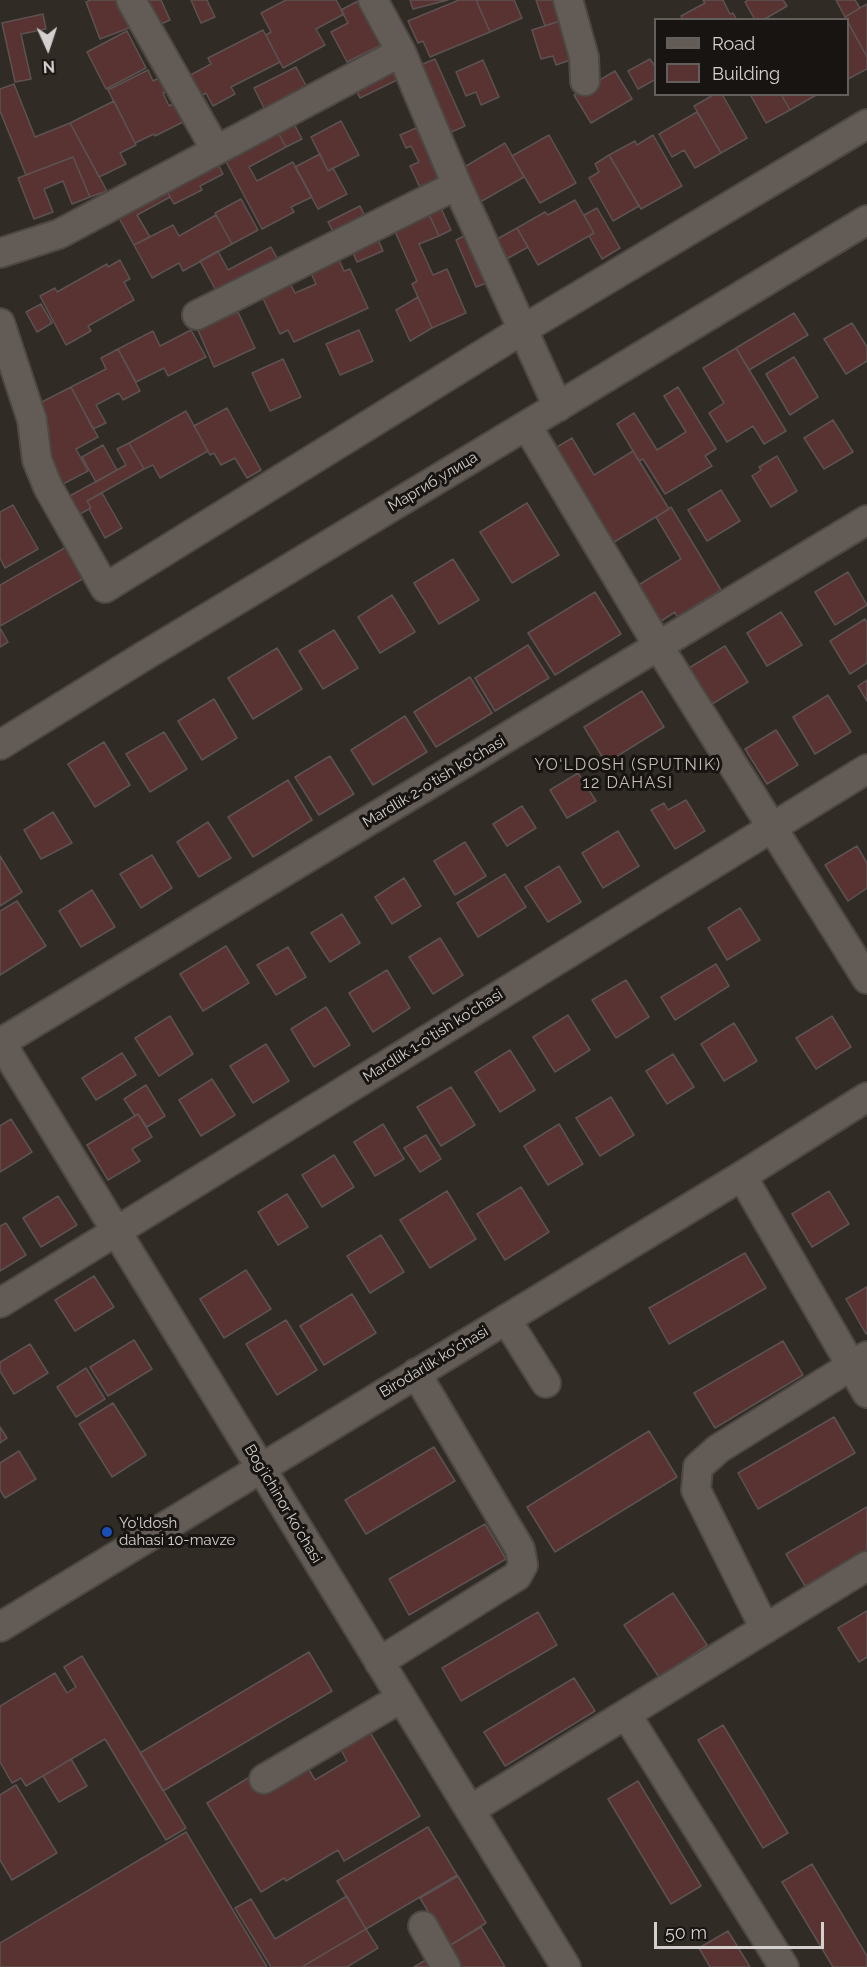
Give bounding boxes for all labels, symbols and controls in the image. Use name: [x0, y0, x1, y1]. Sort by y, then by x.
north arrow: [18, 18, 78, 78]
legend: [654, 18, 849, 96]
text: Road: [712, 33, 755, 54]
text: N: [42, 57, 56, 76]
text: Building: [712, 63, 780, 84]
street label: Маргиб улица: [385, 448, 481, 516]
street label: Mardlik 2-o'tish ko'chasi: [360, 732, 508, 832]
district label: YO‘LDOSH (SPUTNIK) 12 DAHASI: [535, 755, 721, 793]
street label: Mardlik 1-o'tish ko'chasi: [360, 986, 506, 1086]
street label: Birodarlik ko'chasi: [376, 1322, 492, 1402]
street label: Bogʻichinor koʻchasi: [240, 1441, 326, 1567]
place label: Yo'ldosh dahasi 10-mavze: [119, 1514, 235, 1549]
marker: Yo'ldosh dahasi 10-mavze: [100, 1525, 114, 1539]
scale bar: [657, 1910, 826, 1948]
text: 50 m: [665, 1922, 707, 1943]

